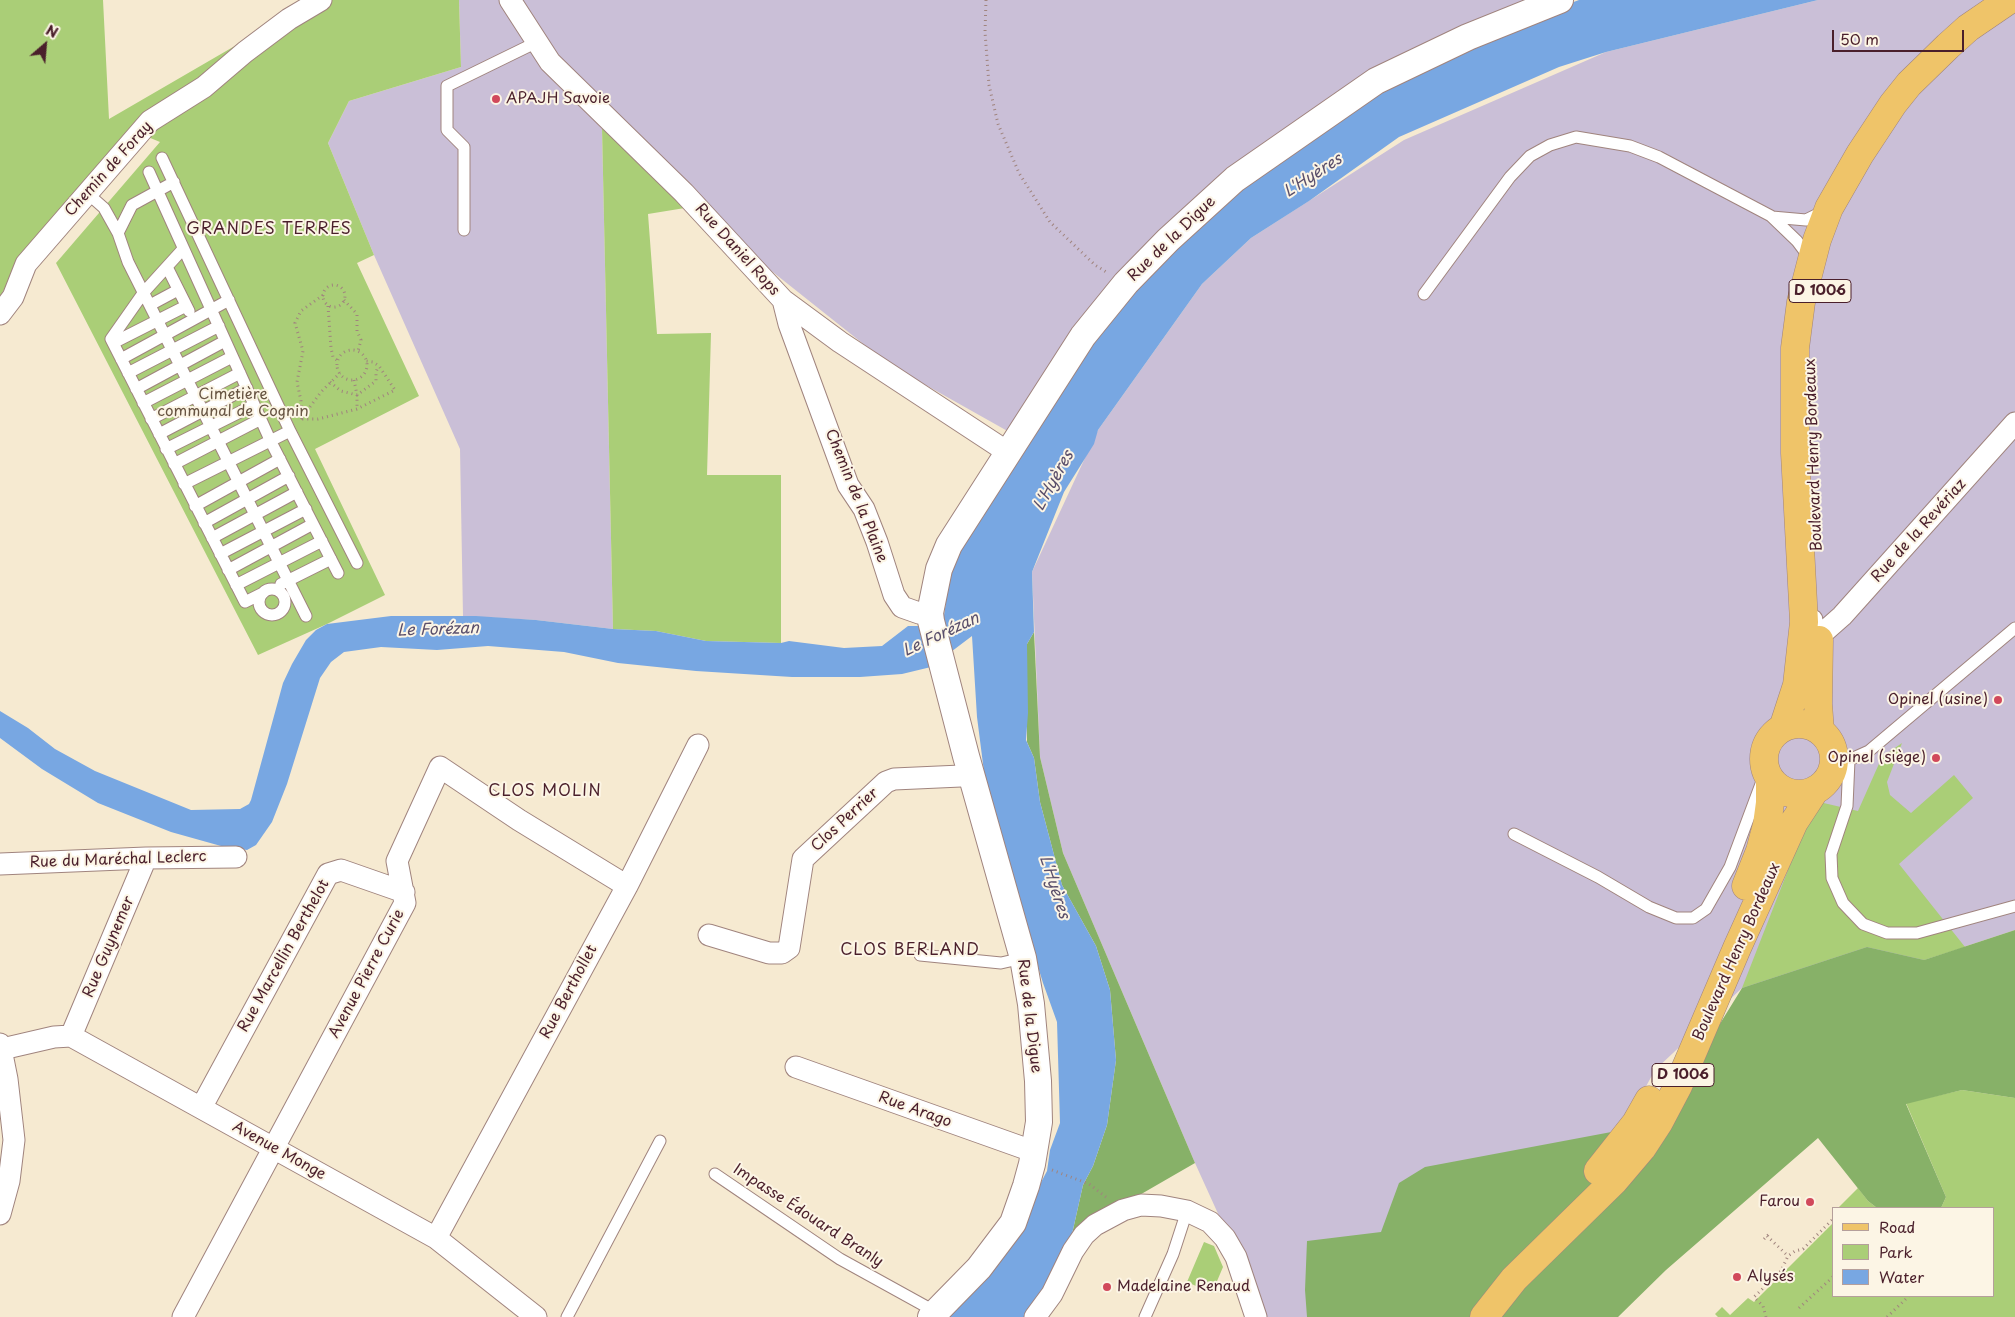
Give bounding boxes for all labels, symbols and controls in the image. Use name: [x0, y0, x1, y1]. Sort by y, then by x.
text: N: [42, 19, 62, 43]
north arrow: [20, 20, 70, 70]
scale bar: [1835, 20, 1968, 52]
text: 50 m: [1840, 27, 1879, 50]
place label: APAJH Savoie: [506, 90, 610, 108]
marker: APAJH Savoie: [490, 93, 502, 105]
street label: Chemin de Foray: [62, 118, 156, 220]
water label: L'Hyères: [1280, 150, 1346, 202]
street label: Rue de la Digue: [1124, 193, 1220, 285]
street label: Rue Daniel Rops: [691, 200, 783, 300]
district label: GRANDES TERRES: [185, 220, 353, 240]
road number: D 1006: [1789, 280, 1851, 302]
street label: Boulevard Henry Bordeaux: [1802, 358, 1826, 552]
park label: Cimetière communal de Cognin: [157, 386, 309, 421]
street label: Chemin de la Plaine: [821, 427, 891, 565]
water label: L'Hyères: [1030, 448, 1078, 514]
street label: Rue de la Revériaz: [1868, 476, 1970, 586]
water label: Le Forézan: [900, 609, 982, 661]
water label: Le Forézan: [397, 619, 479, 641]
place label: Opinel (usine): [1888, 691, 1988, 709]
marker: Opinel (usine): [1992, 694, 2004, 706]
place label: Opinel (siège): [1828, 749, 1926, 767]
marker: Opinel (siège): [1930, 752, 1942, 764]
district label: CLOS MOLIN: [487, 782, 603, 802]
street label: Clos Perrier: [808, 784, 882, 856]
street label: Rue du Maréchal Leclerc: [29, 848, 207, 872]
water label: L'Hyères: [1035, 853, 1073, 921]
street label: Boulevard Henry Bordeaux: [1690, 860, 1784, 1044]
street label: Rue Marcellin Berthelot: [235, 877, 333, 1035]
street label: Rue Guynemer: [80, 894, 138, 1000]
street label: Avenue Pierre Curie: [325, 907, 409, 1041]
district label: CLOS BERLAND: [839, 941, 981, 961]
street label: Rue Berthollet: [537, 942, 601, 1042]
street label: Rue de la Digue: [1013, 958, 1045, 1074]
road number: D 1006: [1652, 1064, 1714, 1086]
street label: Rue Arago: [876, 1088, 954, 1132]
street label: Avenue Monge: [229, 1118, 329, 1184]
street label: Impasse Édouard Branly: [730, 1161, 886, 1271]
place label: Farou: [1759, 1193, 1800, 1211]
marker: Farou: [1804, 1196, 1816, 1208]
legend: [1832, 1207, 1995, 1297]
text: Road: [1879, 1215, 1915, 1238]
text: Park: [1879, 1240, 1913, 1263]
text: Water: [1879, 1265, 1924, 1288]
place label: Alysés: [1747, 1268, 1794, 1286]
marker: Alysés: [1731, 1271, 1743, 1283]
place label: Madelaine Renaud: [1117, 1278, 1250, 1296]
marker: Madelaine Renaud: [1101, 1281, 1113, 1293]

